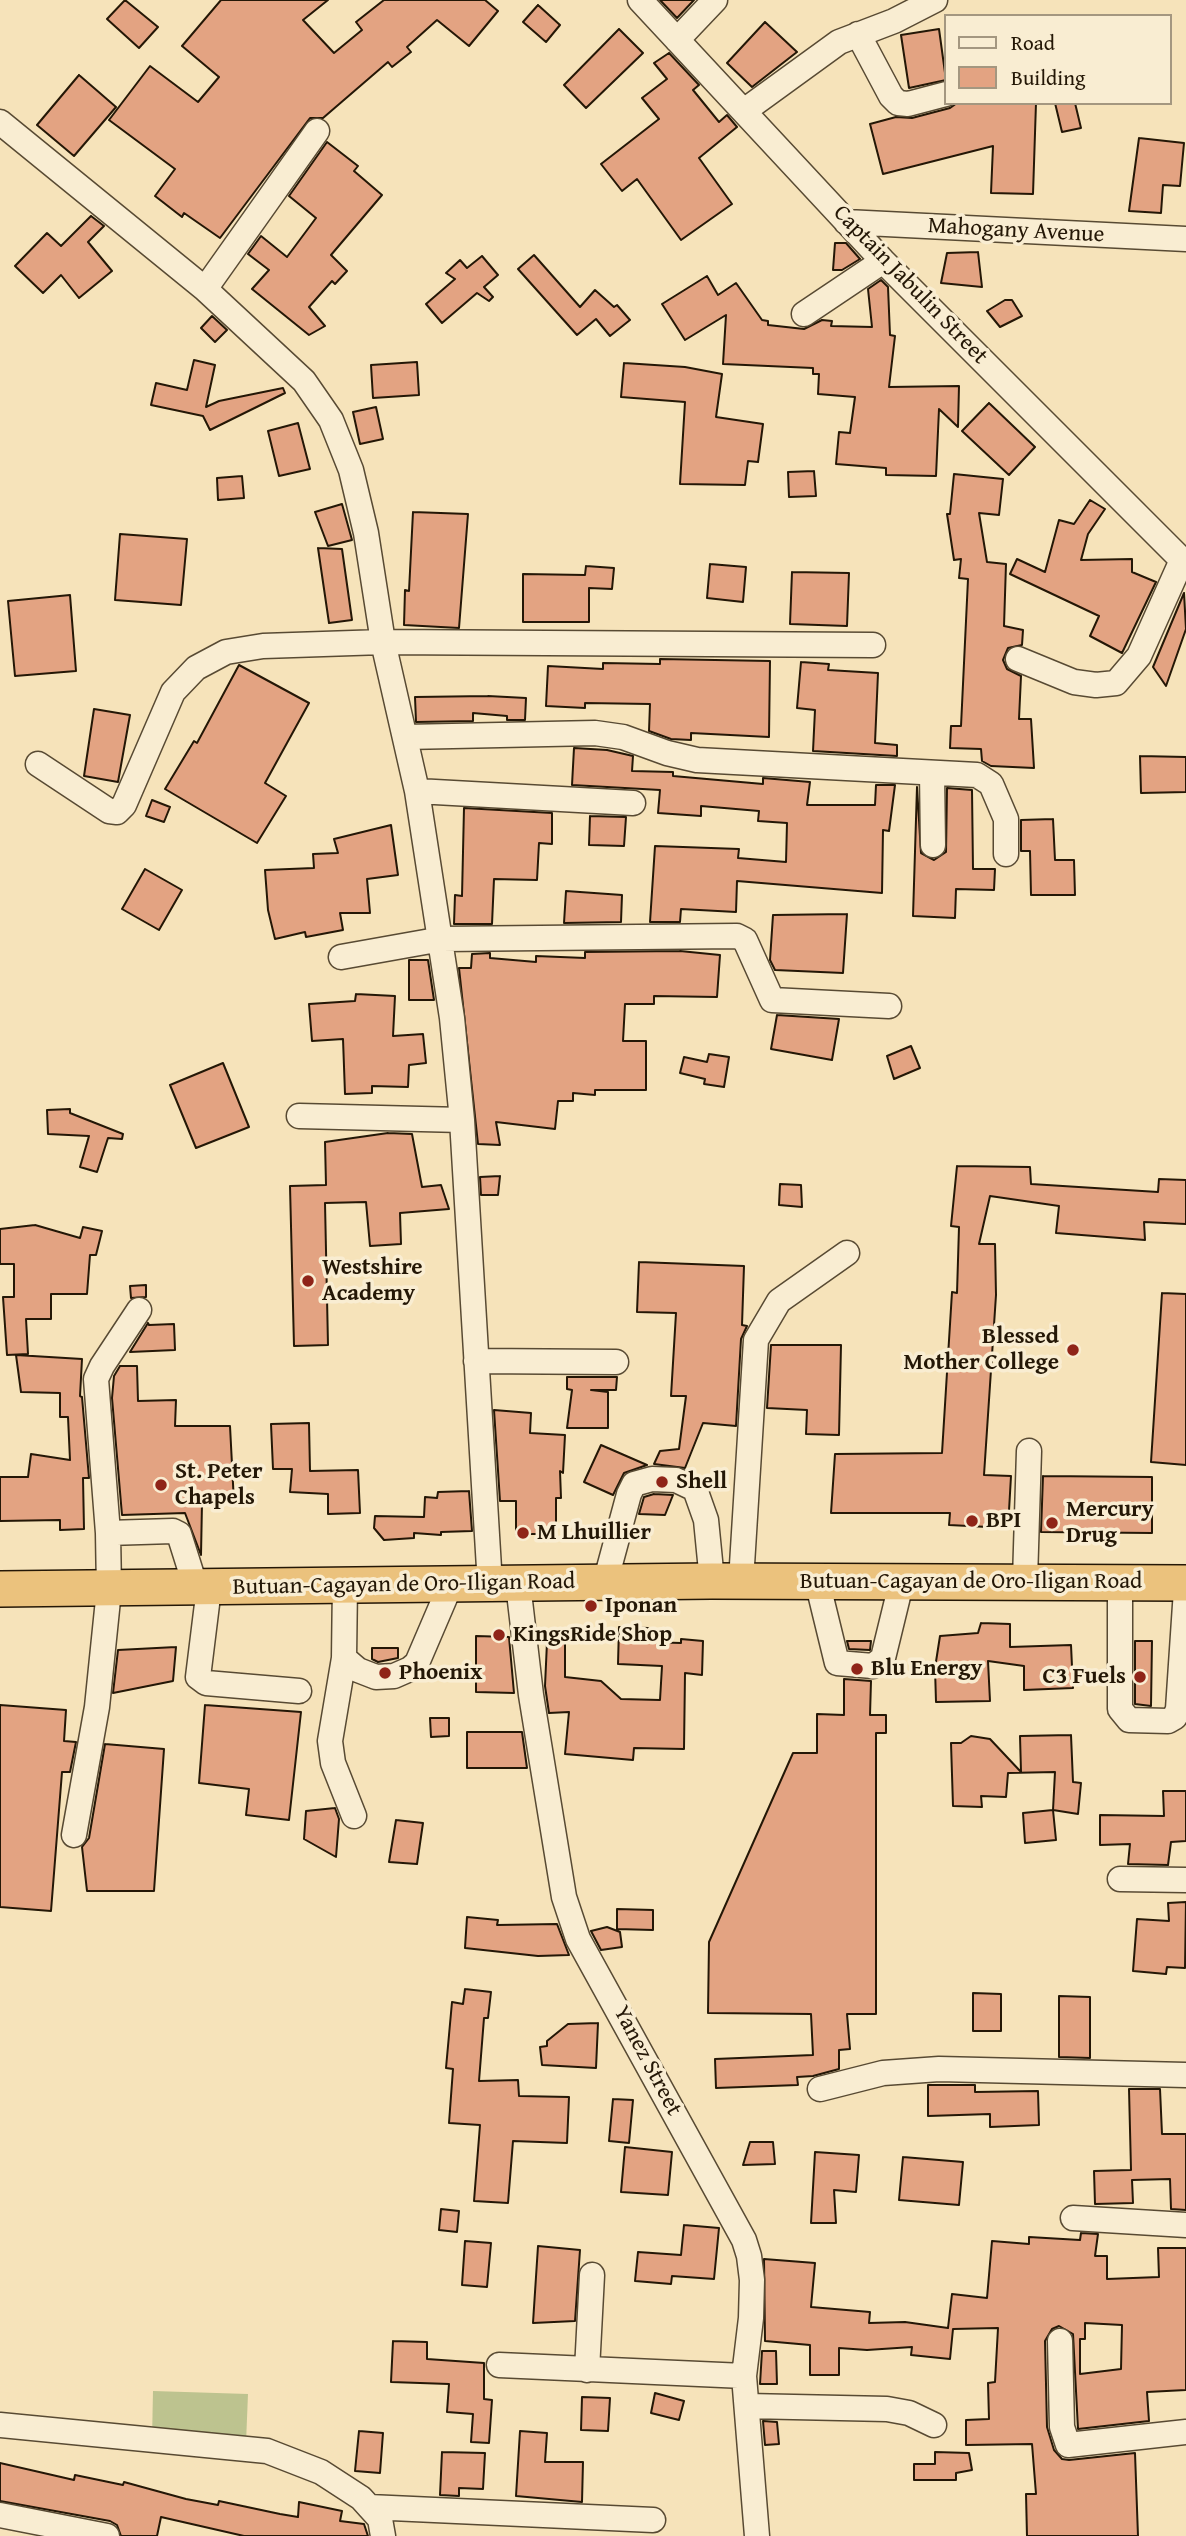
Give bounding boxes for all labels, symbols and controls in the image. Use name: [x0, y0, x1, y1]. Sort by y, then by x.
legend: [944, 14, 1172, 105]
text: Road: [1011, 27, 1055, 58]
text: Building: [1011, 62, 1085, 93]
street label: Captain Jabulin Street: [827, 200, 993, 370]
street label: Mahogany Avenue: [927, 213, 1105, 249]
place label: Westshire Academy: [322, 1254, 423, 1308]
marker: Westshire Academy: [300, 1273, 316, 1289]
place label: Blessed Mother College: [904, 1323, 1059, 1377]
marker: Blessed Mother College: [1065, 1342, 1081, 1358]
place label: St. Peter Chapels: [175, 1458, 263, 1512]
place label: Shell: [676, 1468, 727, 1496]
marker: Shell: [654, 1474, 670, 1490]
marker: St. Peter Chapels: [153, 1477, 169, 1493]
place label: Mercury Drug: [1066, 1496, 1153, 1550]
place label: BPI: [986, 1507, 1021, 1535]
marker: BPI: [964, 1513, 980, 1529]
marker: Mercury Drug: [1044, 1515, 1060, 1531]
place label: M Lhuillier: [537, 1519, 651, 1547]
marker: M Lhuillier: [515, 1525, 531, 1541]
street label: Butuan-Cagayan de Oro-Iligan Road: [232, 1568, 576, 1602]
street label: Butuan-Cagayan de Oro-Iligan Road: [800, 1568, 1142, 1596]
place label: Iponan: [605, 1592, 677, 1620]
marker: Iponan: [583, 1598, 599, 1614]
place label: KingsRide Shop: [513, 1621, 672, 1649]
marker: KingsRide Shop: [491, 1627, 507, 1643]
place label: Blu Energy: [871, 1655, 982, 1683]
place label: Phoenix: [399, 1659, 482, 1687]
marker: Blu Energy: [849, 1661, 865, 1677]
place label: C3 Fuels: [1043, 1663, 1126, 1691]
marker: Phoenix: [377, 1665, 393, 1681]
marker: C3 Fuels: [1132, 1669, 1148, 1685]
street label: Yanez Street: [607, 2001, 687, 2121]

